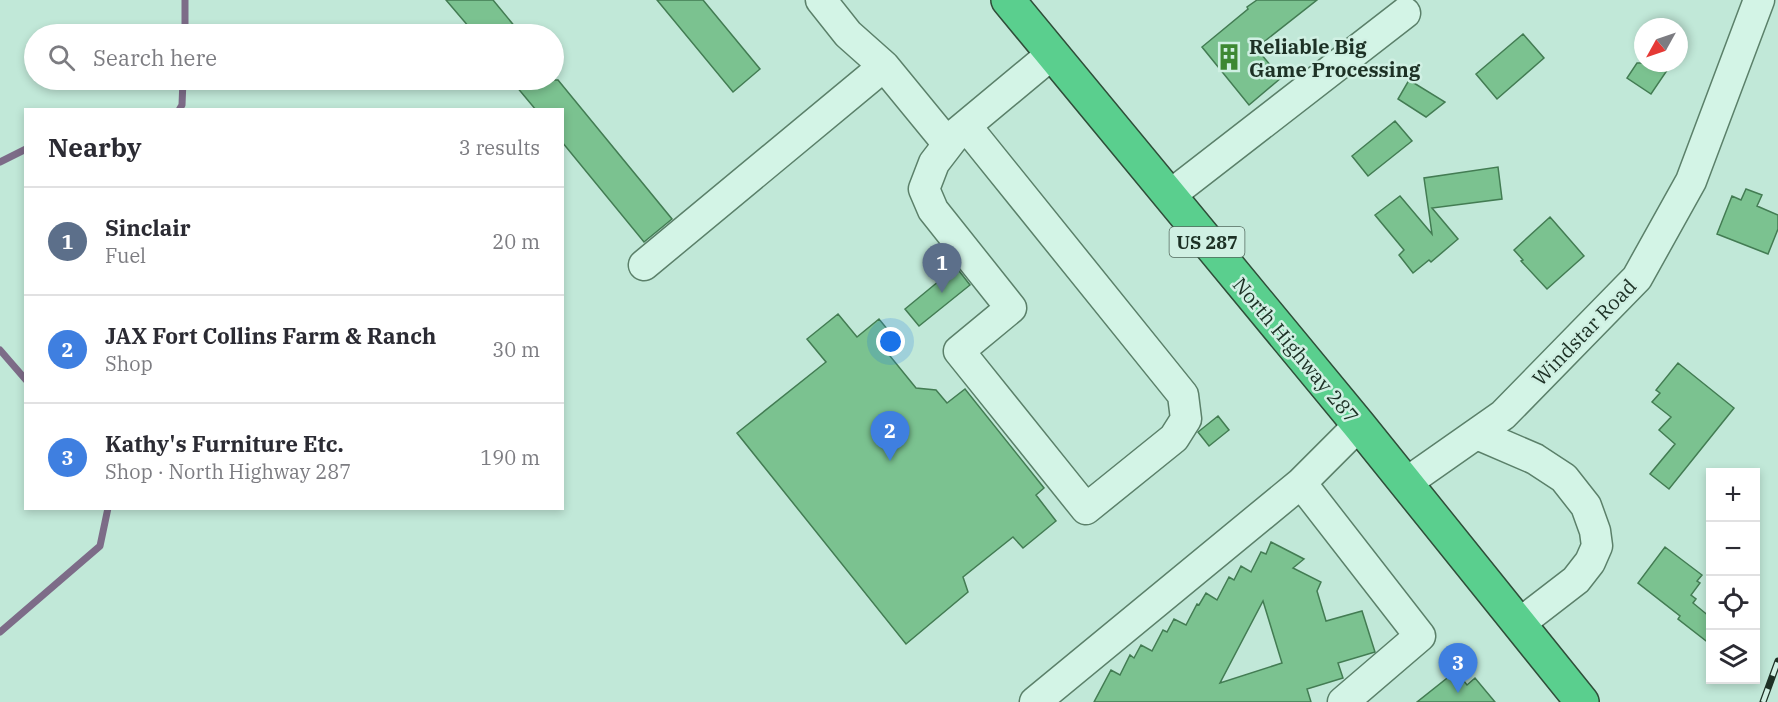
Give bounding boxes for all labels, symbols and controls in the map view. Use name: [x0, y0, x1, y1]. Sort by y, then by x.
north arrow: [1634, 18, 1688, 72]
search box: [24, 24, 564, 90]
place label: Reliable Big Game Processing: [1249, 33, 1421, 83]
icon: search: [45, 41, 78, 74]
building icon: Reliable Big Game Processing: [1214, 42, 1244, 72]
text: Search here: [93, 43, 217, 72]
text: Nearby: [48, 130, 142, 164]
text: 3 results: [459, 134, 540, 161]
text: Sinclair: [105, 213, 191, 242]
road number: US 287: [1170, 227, 1244, 257]
text: 1: [62, 228, 74, 255]
text: 20 m: [492, 228, 540, 255]
text: Fuel: [105, 242, 146, 269]
pin: 1: [922, 244, 962, 293]
street label: North Highway 287: [1227, 271, 1365, 429]
street label: Windstar Road: [1526, 273, 1642, 391]
text: JAX Fort Collins Farm & Ranch: [105, 321, 436, 350]
your location: [876, 327, 905, 356]
text: 2: [62, 336, 74, 363]
text: 30 m: [492, 336, 540, 363]
text: Shop: [105, 350, 153, 377]
pin: 2: [870, 412, 910, 461]
text: Kathy's Furniture Etc.: [105, 429, 344, 458]
text: 3: [62, 444, 74, 471]
text: 190 m: [480, 444, 540, 471]
text: Shop · North Highway 287: [105, 458, 351, 485]
map controls: [1706, 468, 1760, 684]
button: +: [1706, 468, 1760, 522]
button: −: [1706, 522, 1760, 576]
button: locate: [1706, 576, 1760, 630]
button: layers: [1706, 630, 1760, 684]
pin: 3: [1438, 644, 1478, 693]

